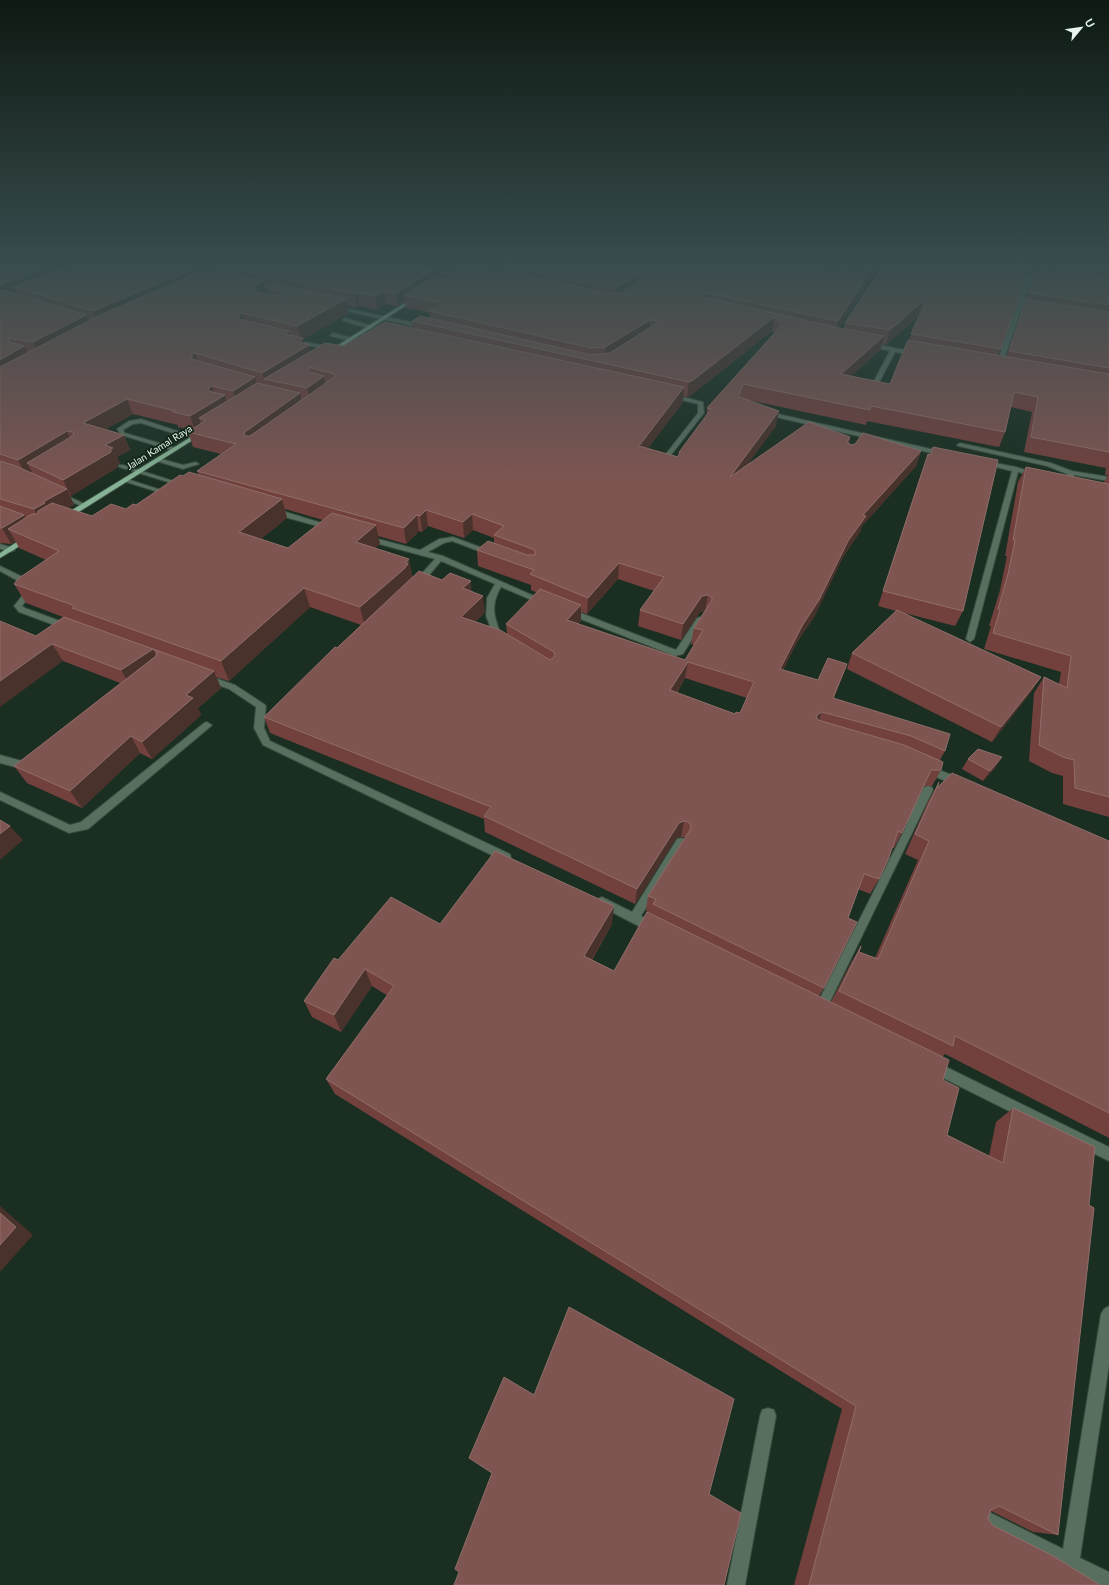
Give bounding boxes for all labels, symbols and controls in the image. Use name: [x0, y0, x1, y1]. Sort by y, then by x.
north arrow: [1061, 8, 1101, 48]
text: U: [1083, 16, 1098, 30]
street label: Jalan Kamal Raya: [124, 422, 194, 472]

